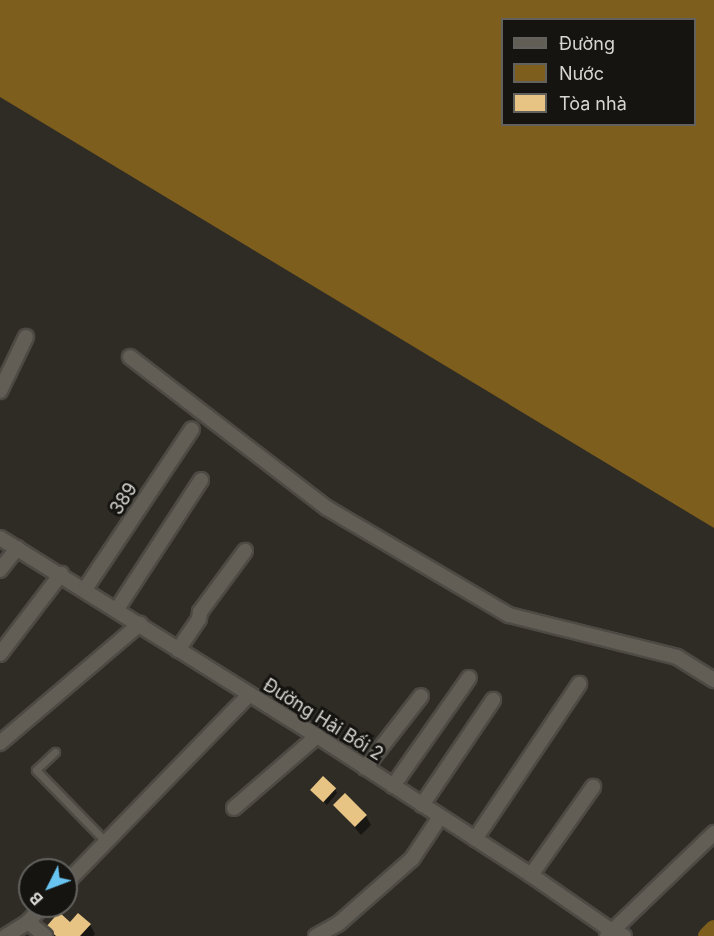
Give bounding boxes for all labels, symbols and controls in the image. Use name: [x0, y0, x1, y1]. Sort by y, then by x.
legend: [501, 18, 696, 126]
text: Đường: [559, 33, 615, 54]
text: Nước: [559, 63, 604, 84]
text: Tòa nhà: [559, 93, 627, 114]
street label: 389: [106, 479, 142, 519]
street label: Đường Hải Bối 2: [259, 675, 387, 765]
north arrow: [18, 858, 78, 918]
text: B: [25, 888, 47, 909]

